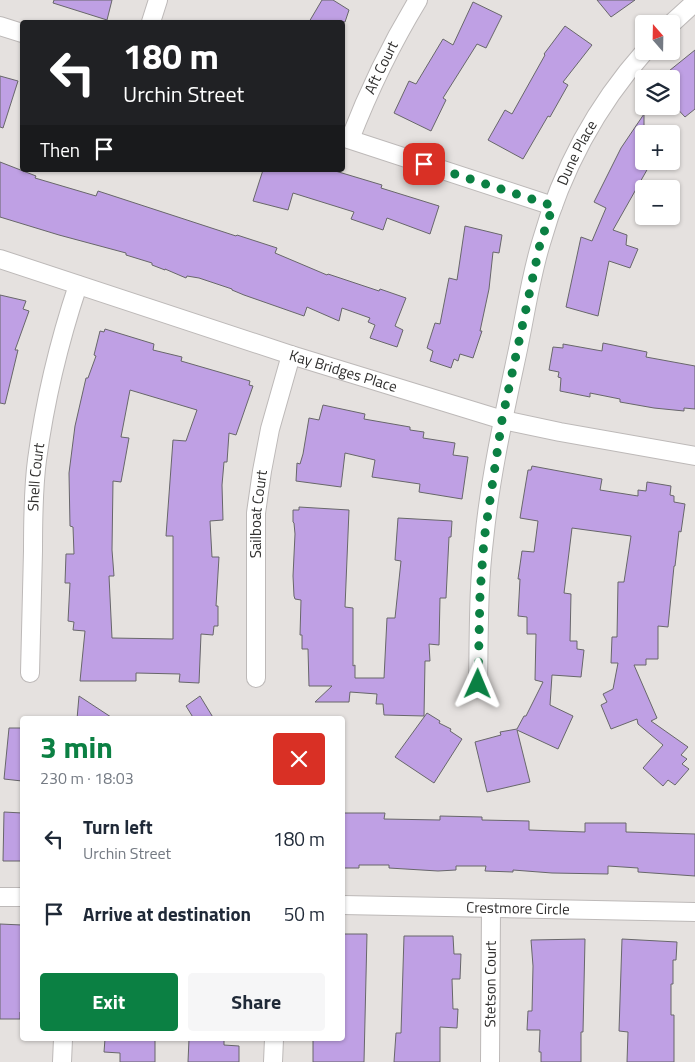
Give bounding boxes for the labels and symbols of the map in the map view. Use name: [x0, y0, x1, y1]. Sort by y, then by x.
north arrow: [635, 15, 680, 60]
street label: Aft Court: [358, 36, 404, 98]
street label: Dune Place: [550, 116, 603, 189]
pin: [403, 143, 445, 185]
street label: Kay Bridges Place: [287, 343, 400, 398]
street label: Shell Court: [21, 441, 50, 512]
street label: Sailboat Court: [244, 468, 273, 558]
position arrow: [451, 657, 503, 709]
street label: Crestmore Circle: [466, 895, 570, 921]
street label: Stetson Court: [478, 940, 502, 1027]

